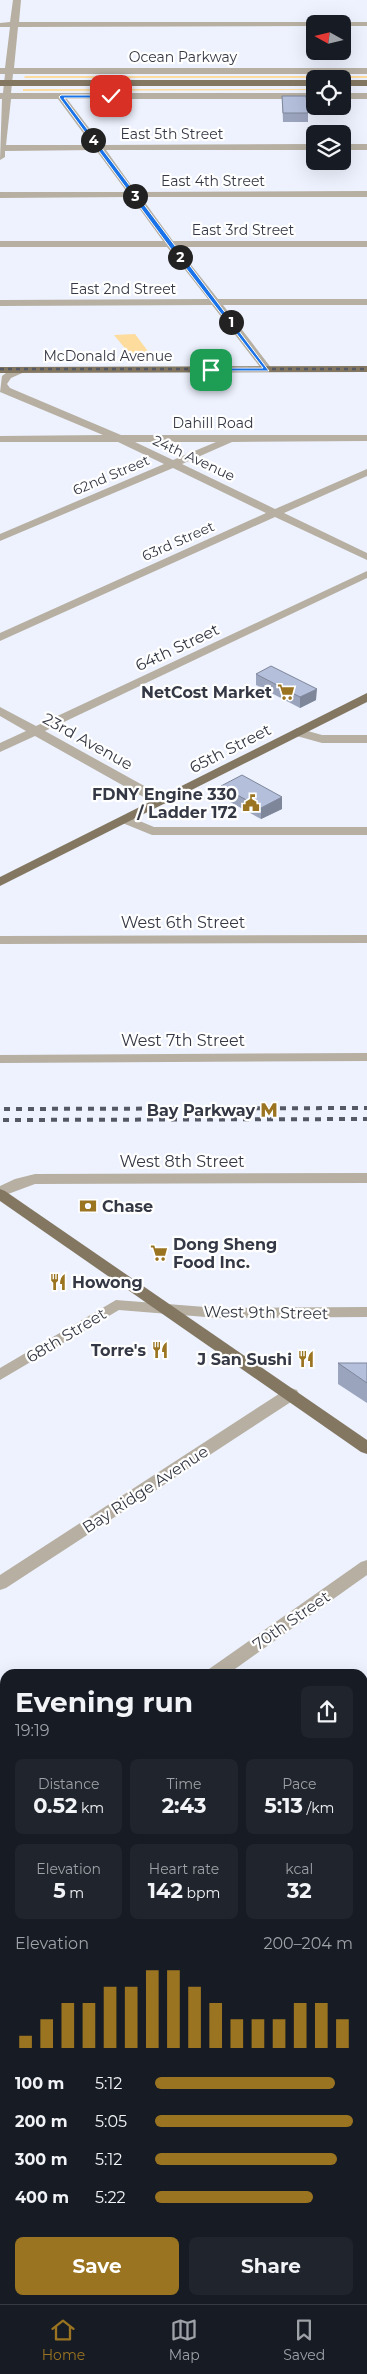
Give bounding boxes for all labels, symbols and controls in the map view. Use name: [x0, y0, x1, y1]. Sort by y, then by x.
north arrow: [306, 15, 351, 60]
map controls: [306, 15, 351, 170]
street label: Ocean Parkway: [129, 48, 238, 66]
button: locate: [306, 70, 351, 115]
pin: [90, 75, 132, 117]
icon: check: [97, 82, 125, 110]
street label: East 5th Street: [121, 125, 224, 143]
button: layers: [306, 125, 351, 170]
pin: 4: [80, 128, 106, 152]
text: 4: [89, 131, 98, 149]
street label: East 4th Street: [161, 172, 265, 190]
pin: 3: [122, 184, 148, 208]
text: 3: [131, 187, 140, 205]
street label: East 3rd Street: [192, 221, 295, 239]
pin: 2: [168, 244, 192, 270]
text: 2: [176, 248, 185, 266]
street label: East 2nd Street: [70, 280, 177, 298]
pin: 1: [218, 310, 244, 334]
text: 1: [229, 313, 234, 331]
street label: McDonald Avenue: [43, 347, 173, 365]
pin: [190, 349, 232, 391]
icon: arrive: [197, 356, 225, 384]
street label: Dahill Road: [173, 414, 253, 432]
street label: 24th Avenue: [150, 431, 238, 485]
street label: 62nd Street: [70, 451, 152, 499]
street label: 63rd Street: [139, 517, 217, 565]
street label: 64th Street: [132, 620, 223, 675]
supermarket icon: NetCost Market: [276, 682, 296, 702]
place label: NetCost Market: [141, 683, 272, 702]
street label: 23rd Avenue: [40, 709, 136, 774]
street label: 65th Street: [186, 720, 274, 777]
place label: FDNY Engine 330 / Ladder 172: [92, 785, 237, 822]
public building icon: FDNY Engine 330 / Ladder 172: [241, 793, 261, 813]
street label: West 6th Street: [121, 913, 246, 932]
street label: West 7th Street: [121, 1031, 246, 1050]
metro station icon: Bay Parkway: [259, 1100, 279, 1120]
place label: Bay Parkway: [147, 1101, 255, 1120]
street label: West 8th Street: [119, 1152, 245, 1171]
bank icon: Chase: [78, 1196, 98, 1216]
place label: Chase: [102, 1197, 153, 1216]
place label: Dong Sheng Food Inc.: [173, 1235, 277, 1272]
supermarket icon: Dong Sheng Food Inc.: [149, 1243, 169, 1263]
restaurant icon: Howong: [48, 1272, 68, 1292]
place label: Howong: [72, 1273, 143, 1292]
street label: West 9th Street: [203, 1302, 329, 1323]
street label: 68th Street: [23, 1304, 110, 1367]
restaurant icon: Torre's: [150, 1340, 170, 1360]
place label: Torre's: [91, 1341, 147, 1360]
restaurant icon: J San Sushi: [296, 1349, 316, 1369]
place label: J San Sushi: [197, 1350, 292, 1369]
street label: Bay Ridge Avenue: [79, 1442, 212, 1537]
street label: 70th Street: [249, 1587, 334, 1654]
text: Evening run: [15, 1685, 193, 1719]
button: share: [301, 1686, 353, 1738]
text: 19:19: [15, 1721, 49, 1740]
text: Distance: [38, 1775, 99, 1793]
text: Time: [166, 1775, 202, 1793]
text: Pace: [282, 1775, 316, 1793]
text: 0.52: [33, 1793, 77, 1818]
text: 2:43: [162, 1793, 206, 1818]
text: 5:13: [264, 1793, 303, 1818]
text: km: [77, 1799, 104, 1817]
text: /km: [303, 1799, 334, 1817]
text: Elevation: [36, 1860, 101, 1878]
text: Heart rate: [149, 1860, 219, 1878]
text: kcal: [285, 1860, 313, 1878]
text: 5: [53, 1878, 66, 1903]
text: 142: [148, 1878, 183, 1903]
text: 32: [287, 1878, 312, 1903]
text: m: [66, 1884, 84, 1902]
text: bpm: [183, 1884, 220, 1902]
text: Elevation: [15, 1934, 89, 1953]
text: 200–204 m: [263, 1934, 353, 1953]
text: 100 m: [15, 2074, 64, 2093]
text: 5:12: [95, 2074, 122, 2093]
text: 200 m: [15, 2112, 67, 2131]
text: 5:05: [95, 2112, 127, 2131]
text: 300 m: [15, 2150, 68, 2169]
text: 5:12: [95, 2150, 122, 2169]
text: 400 m: [15, 2188, 69, 2207]
text: 5:22: [95, 2188, 126, 2207]
button: Save: [15, 2237, 179, 2295]
button: Share: [189, 2237, 353, 2295]
tab: Home: [42, 2316, 85, 2364]
tab: Map: [169, 2316, 200, 2364]
tab: Saved: [283, 2316, 325, 2364]

